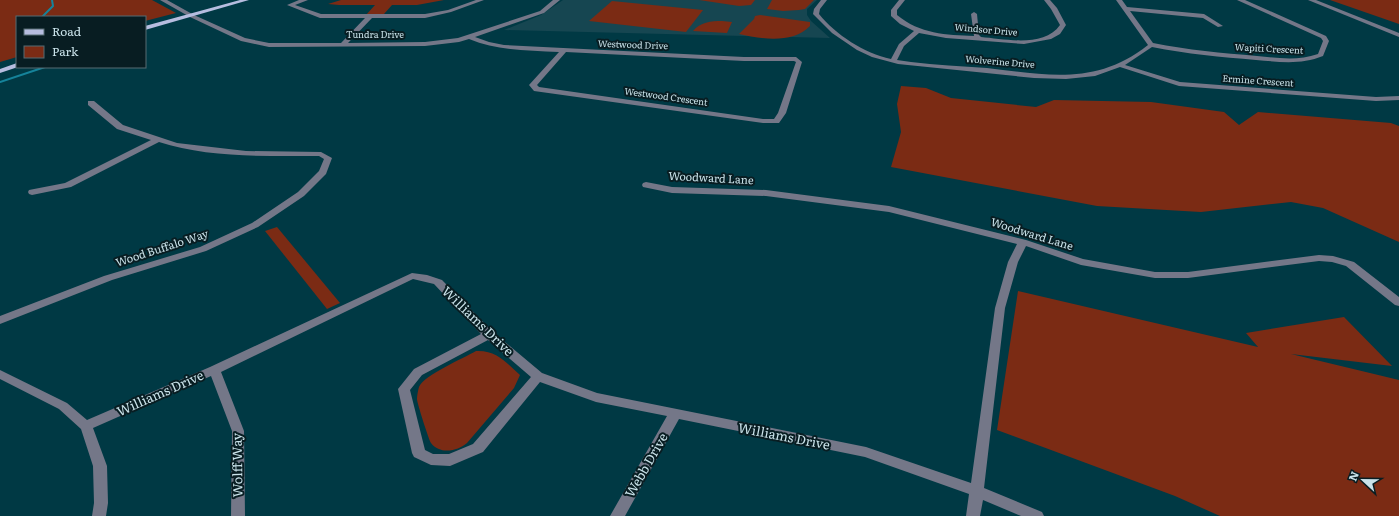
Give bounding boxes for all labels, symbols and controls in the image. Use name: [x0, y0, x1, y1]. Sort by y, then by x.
legend: [16, 16, 146, 68]
street label: Windsor Drive: [954, 19, 1018, 39]
text: Road: [52, 22, 82, 40]
street label: Tundra Drive: [346, 27, 404, 41]
street label: Westwood Drive: [598, 36, 669, 52]
street label: Wapiti Crescent: [1234, 39, 1304, 57]
text: Park: [52, 42, 79, 60]
street label: Wolverine Drive: [965, 51, 1036, 71]
street label: Ermine Crescent: [1222, 71, 1295, 90]
street label: Westwood Crescent: [624, 83, 709, 109]
street label: Woodward Lane: [668, 167, 754, 187]
street label: Woodward Lane: [989, 213, 1076, 253]
street label: Wood Buffalo Way: [113, 224, 211, 270]
street label: Williams Drive: [438, 281, 519, 360]
street label: Williams Drive: [113, 365, 206, 420]
street label: Williams Drive: [736, 417, 832, 454]
street label: Webb Drive: [619, 429, 672, 500]
street label: Wolff Way: [226, 432, 247, 497]
north arrow: [1343, 460, 1383, 500]
text: N: [1344, 469, 1362, 483]

